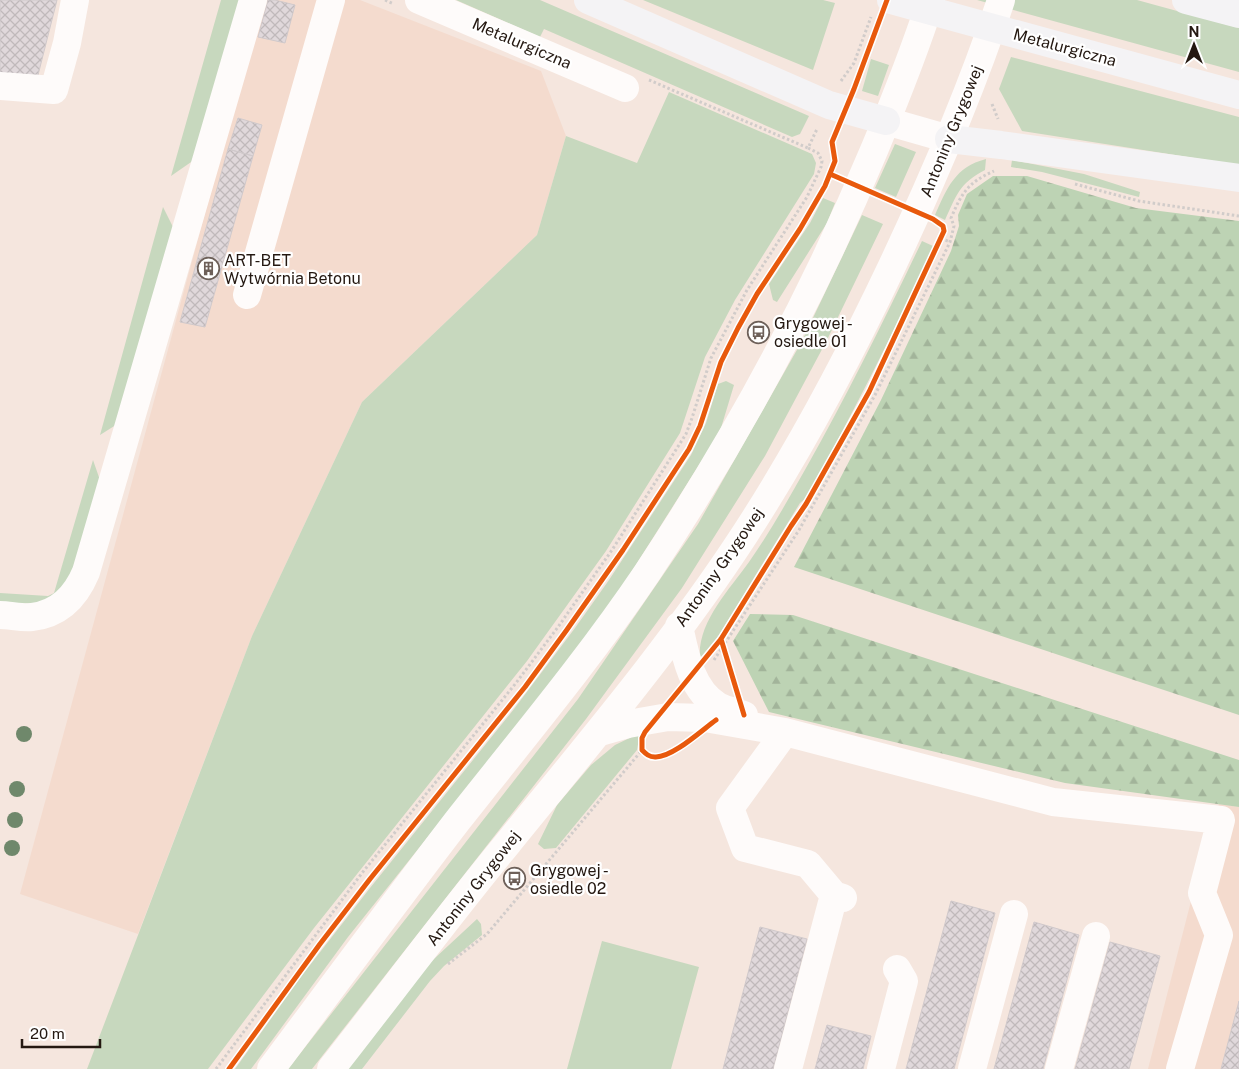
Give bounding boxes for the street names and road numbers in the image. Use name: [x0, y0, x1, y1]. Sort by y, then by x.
street label: Metalurgiczna: [469, 14, 574, 73]
street label: Metalurgiczna: [1011, 25, 1118, 70]
street label: Antoniny Grygowej: [916, 62, 987, 200]
street label: Antoniny Grygowej: [671, 504, 768, 630]
street label: Antoniny Grygowej: [423, 827, 524, 950]

